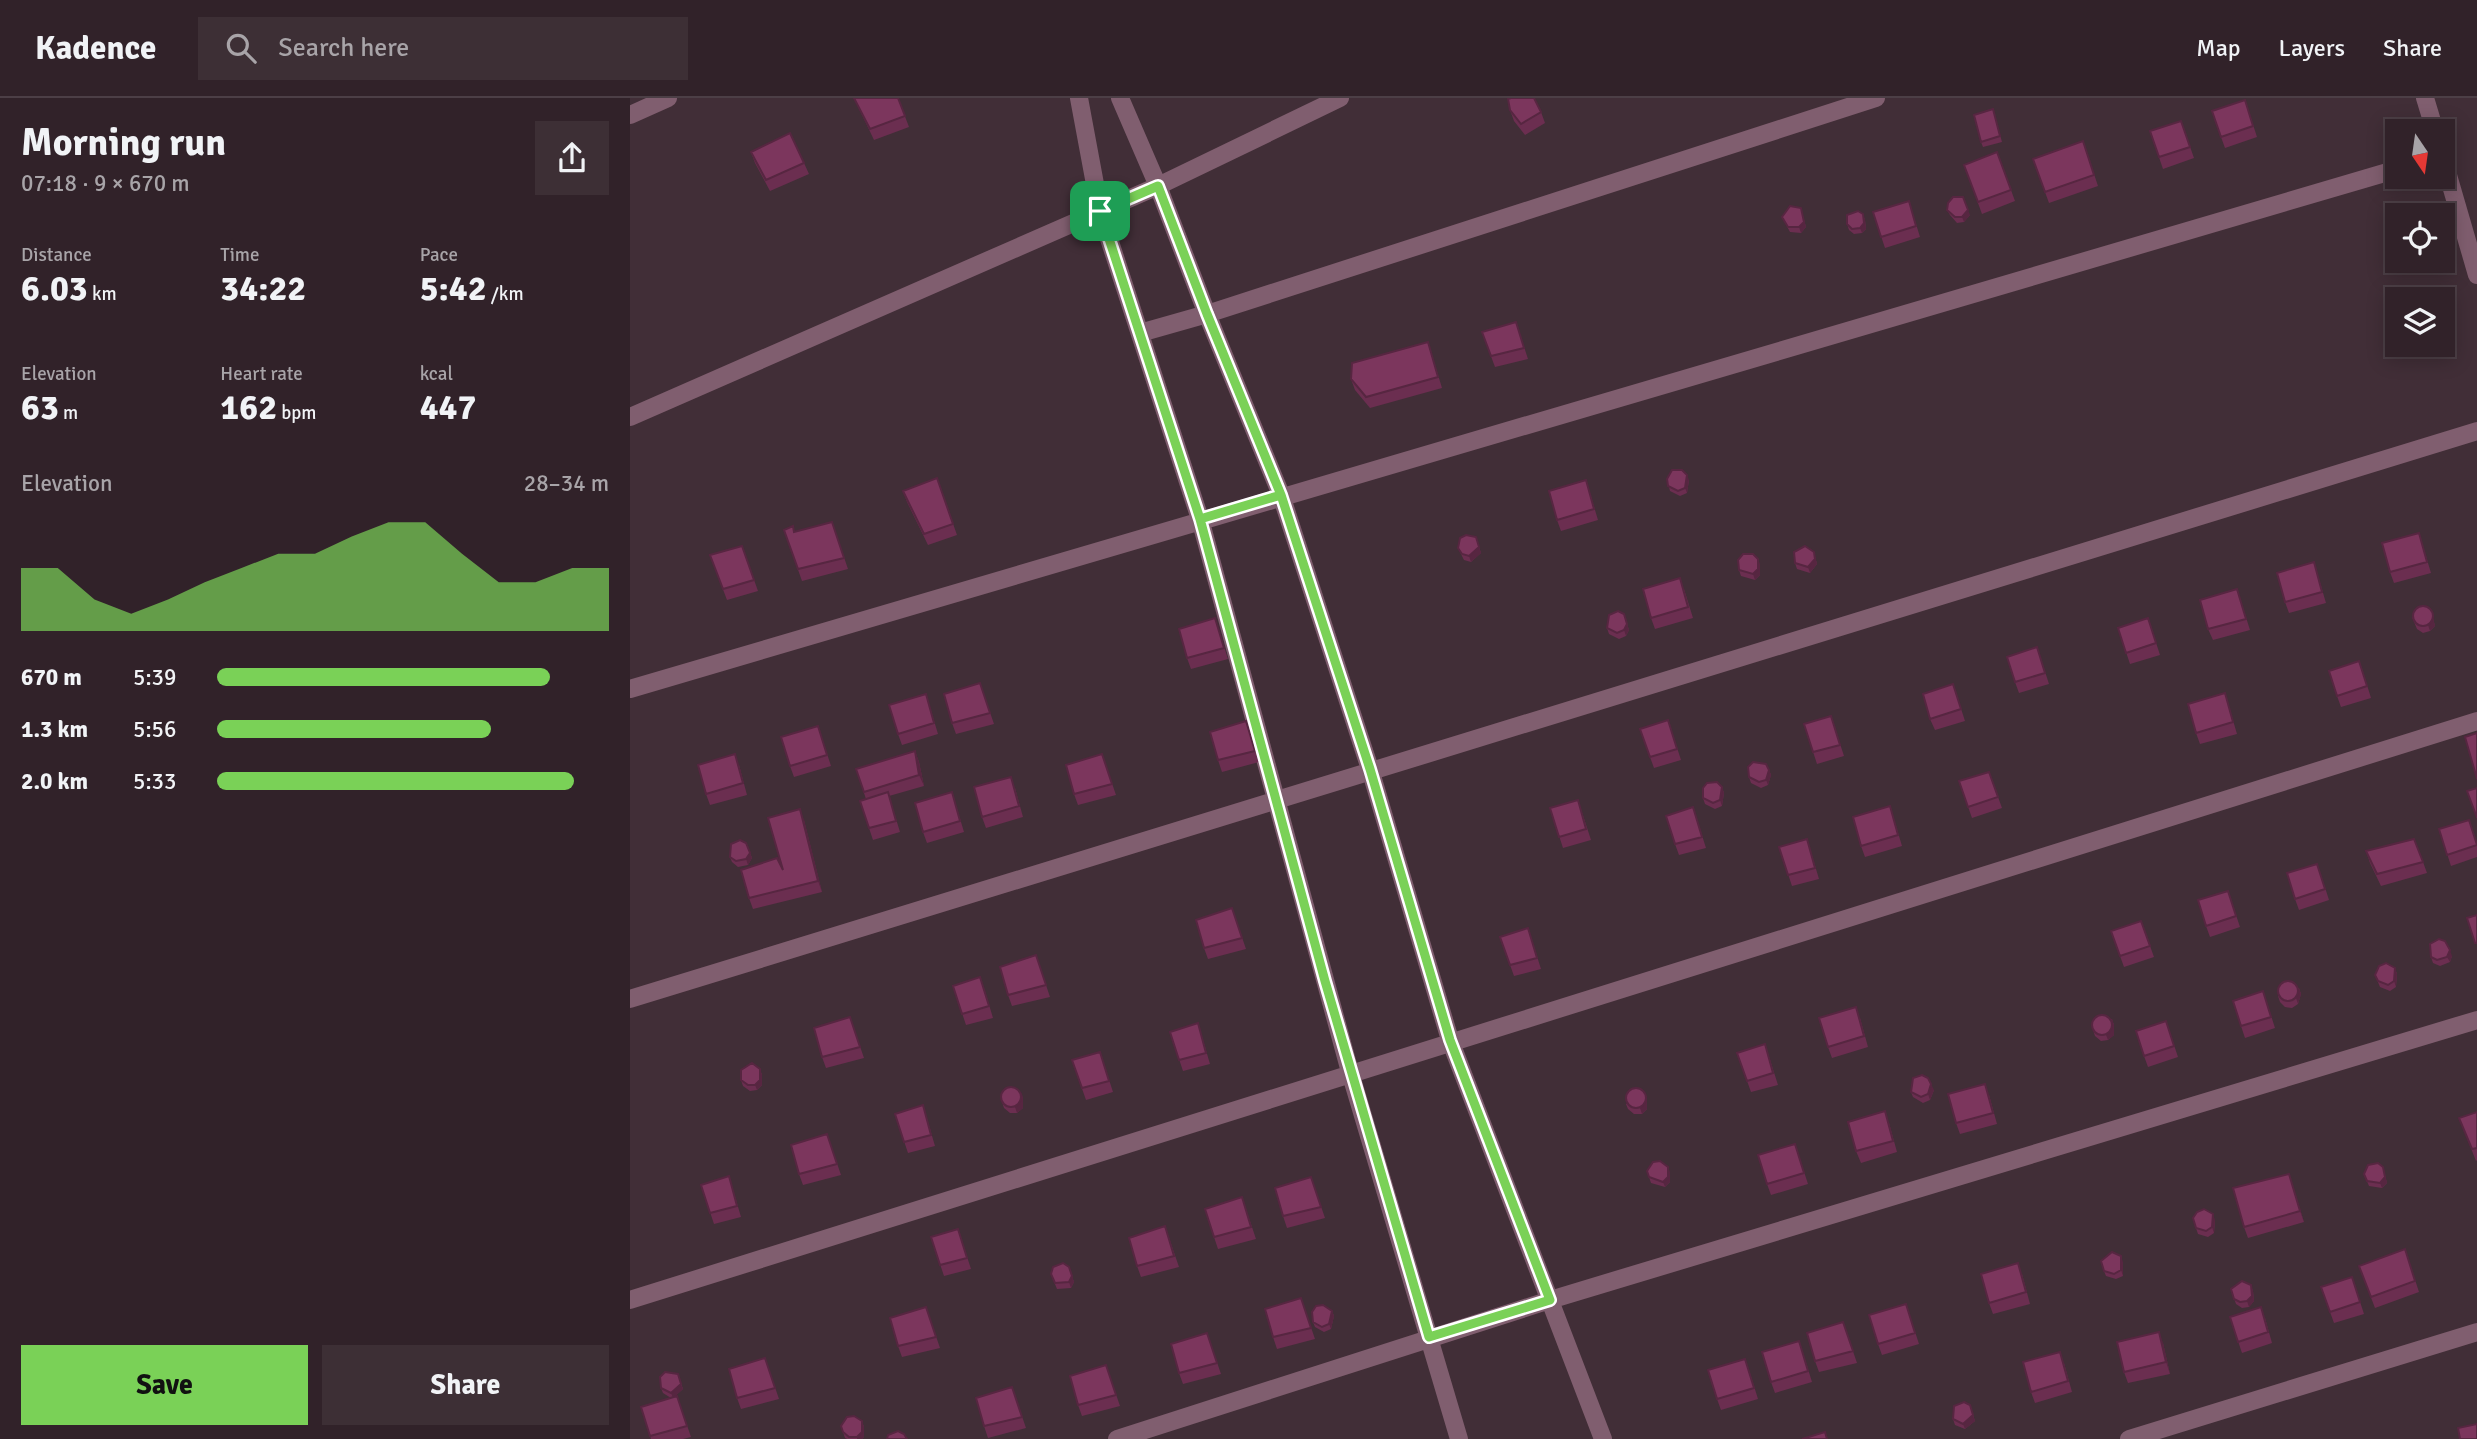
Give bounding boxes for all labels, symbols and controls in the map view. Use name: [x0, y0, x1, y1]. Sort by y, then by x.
search box: [198, 17, 688, 80]
text: Kadence: [35, 28, 156, 69]
icon: search: [222, 29, 260, 67]
text: Search here: [278, 32, 409, 64]
text: Map: [2196, 33, 2241, 63]
text: Layers: [2279, 33, 2345, 63]
text: Share: [2383, 33, 2442, 63]
text: Morning run: [21, 119, 226, 166]
north arrow: [2385, 119, 2455, 189]
map controls: [2385, 119, 2455, 357]
button: share: [535, 121, 609, 195]
text: 07:18 · 9 × 670 m: [21, 169, 190, 198]
pin: [1070, 181, 1130, 241]
icon: arrive: [1081, 192, 1119, 230]
button: locate: [2385, 203, 2455, 273]
text: Distance: [21, 243, 92, 267]
text: Time: [220, 243, 259, 267]
text: Pace: [420, 243, 458, 267]
text: 6.03: [21, 267, 88, 310]
text: 34:22: [220, 267, 306, 310]
text: 5:42: [420, 267, 487, 310]
text: km: [88, 282, 117, 306]
text: /km: [487, 282, 524, 306]
button: layers: [2385, 287, 2455, 357]
text: Elevation: [21, 362, 97, 386]
text: Heart rate: [220, 362, 303, 386]
text: kcal: [420, 362, 453, 386]
text: 63: [21, 386, 59, 429]
text: 162: [220, 386, 277, 429]
text: 447: [420, 386, 476, 429]
text: m: [59, 401, 78, 425]
text: bpm: [277, 401, 316, 425]
text: Elevation: [21, 469, 113, 498]
text: 28–34 m: [524, 469, 609, 498]
text: 670 m: [21, 663, 82, 692]
text: 5:39: [133, 663, 176, 692]
text: 1.3 km: [21, 715, 88, 744]
text: 5:56: [133, 715, 176, 744]
text: 2.0 km: [21, 767, 88, 796]
text: 5:33: [133, 767, 176, 796]
button: Save: [21, 1345, 308, 1425]
button: Share: [322, 1345, 609, 1425]

